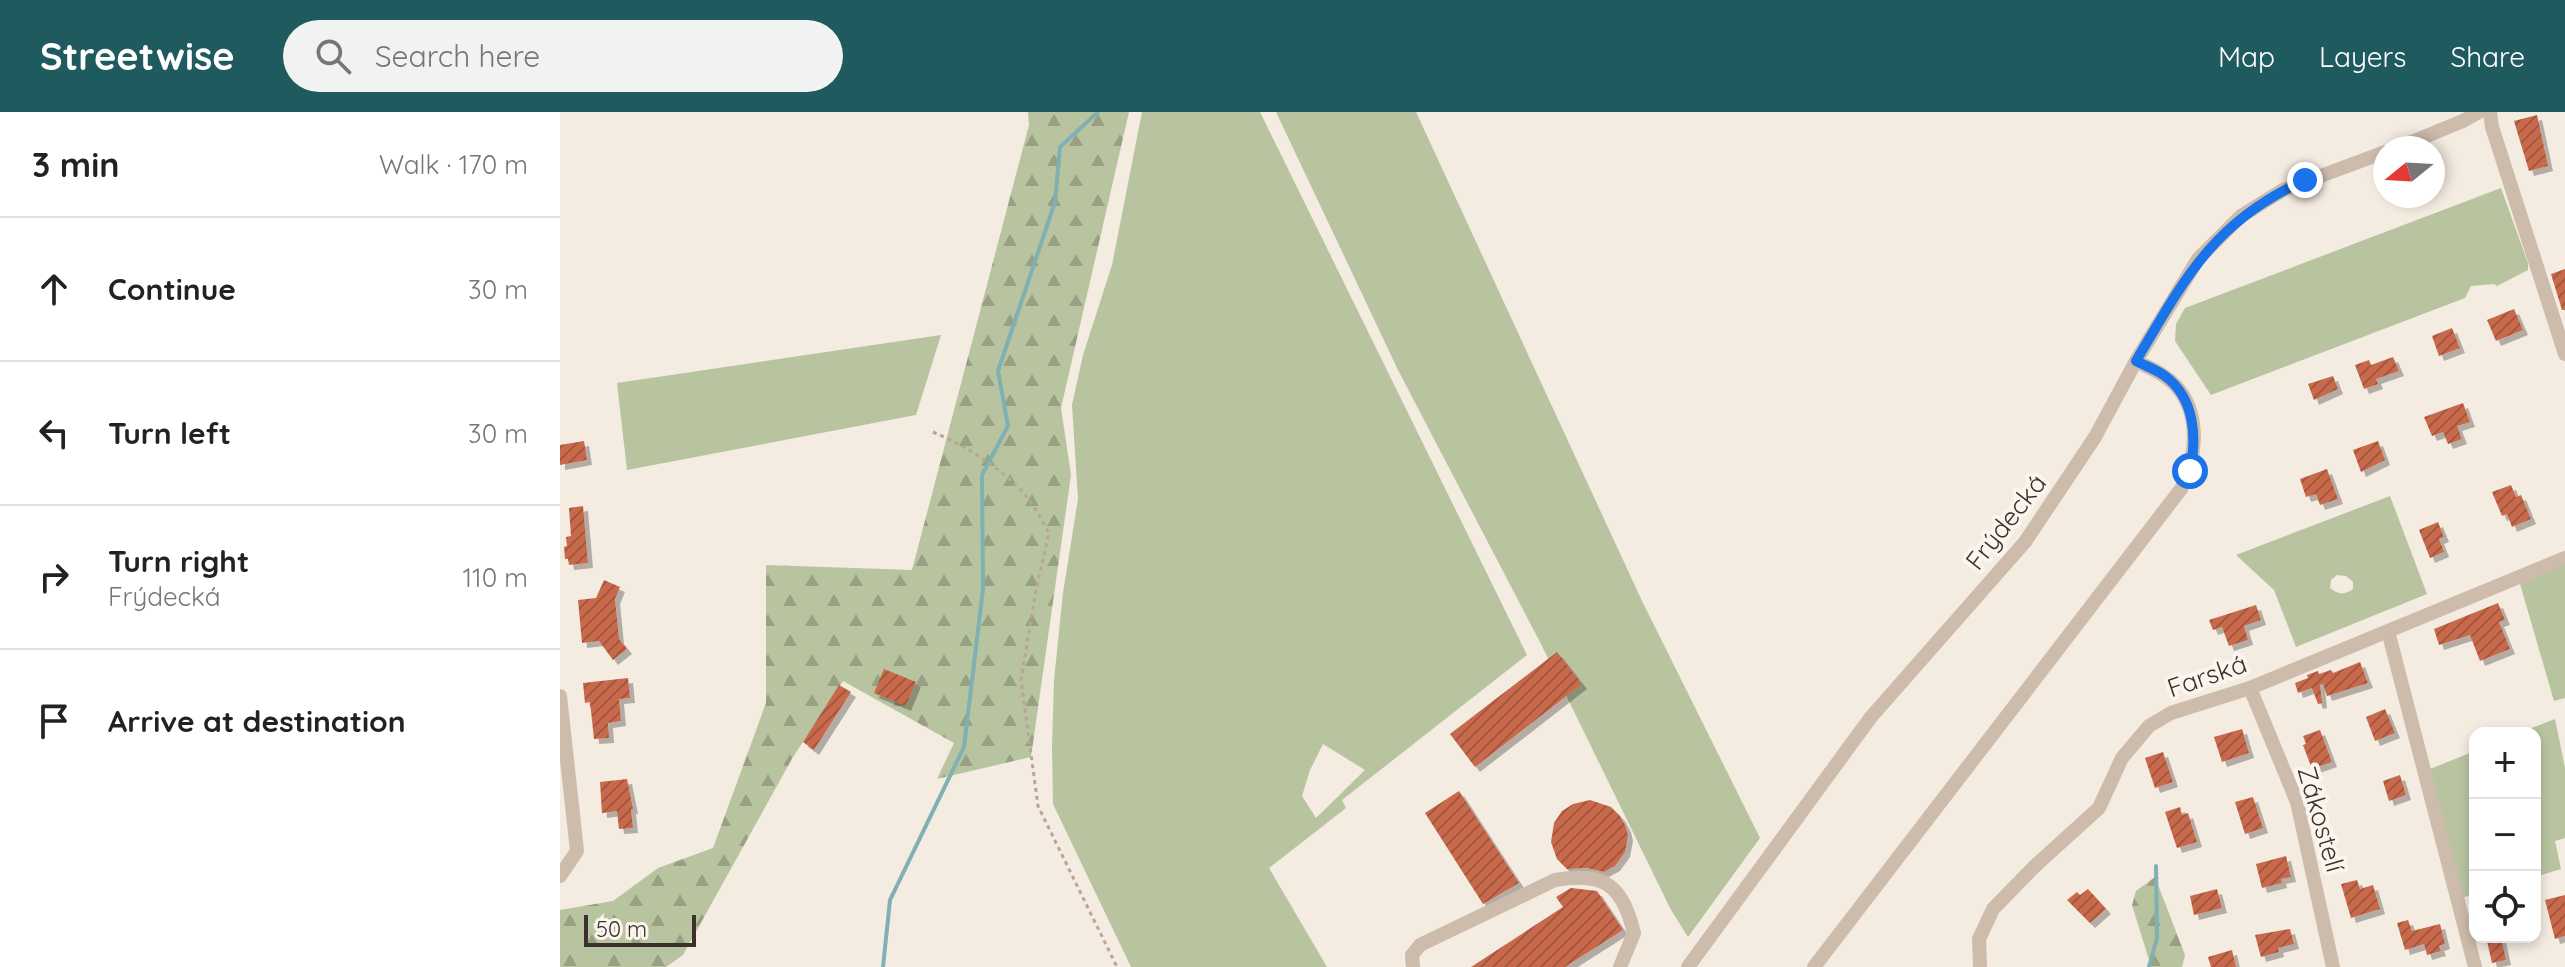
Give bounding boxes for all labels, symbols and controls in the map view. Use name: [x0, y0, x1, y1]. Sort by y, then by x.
search box: [283, 20, 843, 92]
text: Streetwise: [40, 32, 235, 80]
icon: search: [311, 34, 355, 78]
text: Search here: [375, 37, 540, 75]
text: Map: [2218, 39, 2275, 74]
text: Layers: [2319, 39, 2406, 74]
text: Share: [2450, 39, 2525, 74]
north arrow: [2373, 136, 2445, 208]
text: 3 min: [32, 143, 119, 186]
text: Walk · 170 m: [379, 148, 528, 181]
route end: [2287, 162, 2323, 198]
icon: ahead: [32, 267, 76, 311]
text: Continue: [108, 270, 236, 308]
text: 30 m: [468, 273, 528, 306]
icon: left: [32, 411, 76, 455]
text: Turn left: [108, 414, 231, 452]
text: 30 m: [468, 417, 528, 450]
route start: [2172, 453, 2208, 489]
street label: Frýdecká: [1958, 467, 2053, 576]
text: Turn right: [108, 542, 249, 580]
icon: right: [32, 555, 76, 599]
text: 110 m: [462, 561, 528, 594]
text: Frýdecká: [108, 580, 221, 613]
street label: Farská: [2163, 647, 2251, 704]
icon: arrive: [32, 699, 76, 743]
text: Arrive at destination: [108, 702, 406, 740]
map controls: [2469, 727, 2541, 943]
button: +: [2469, 727, 2541, 799]
street label: Zákostelí: [2291, 762, 2352, 876]
button: −: [2469, 799, 2541, 871]
button: locate: [2469, 871, 2541, 943]
scale bar: [584, 911, 696, 947]
text: 50 m: [596, 915, 647, 943]

